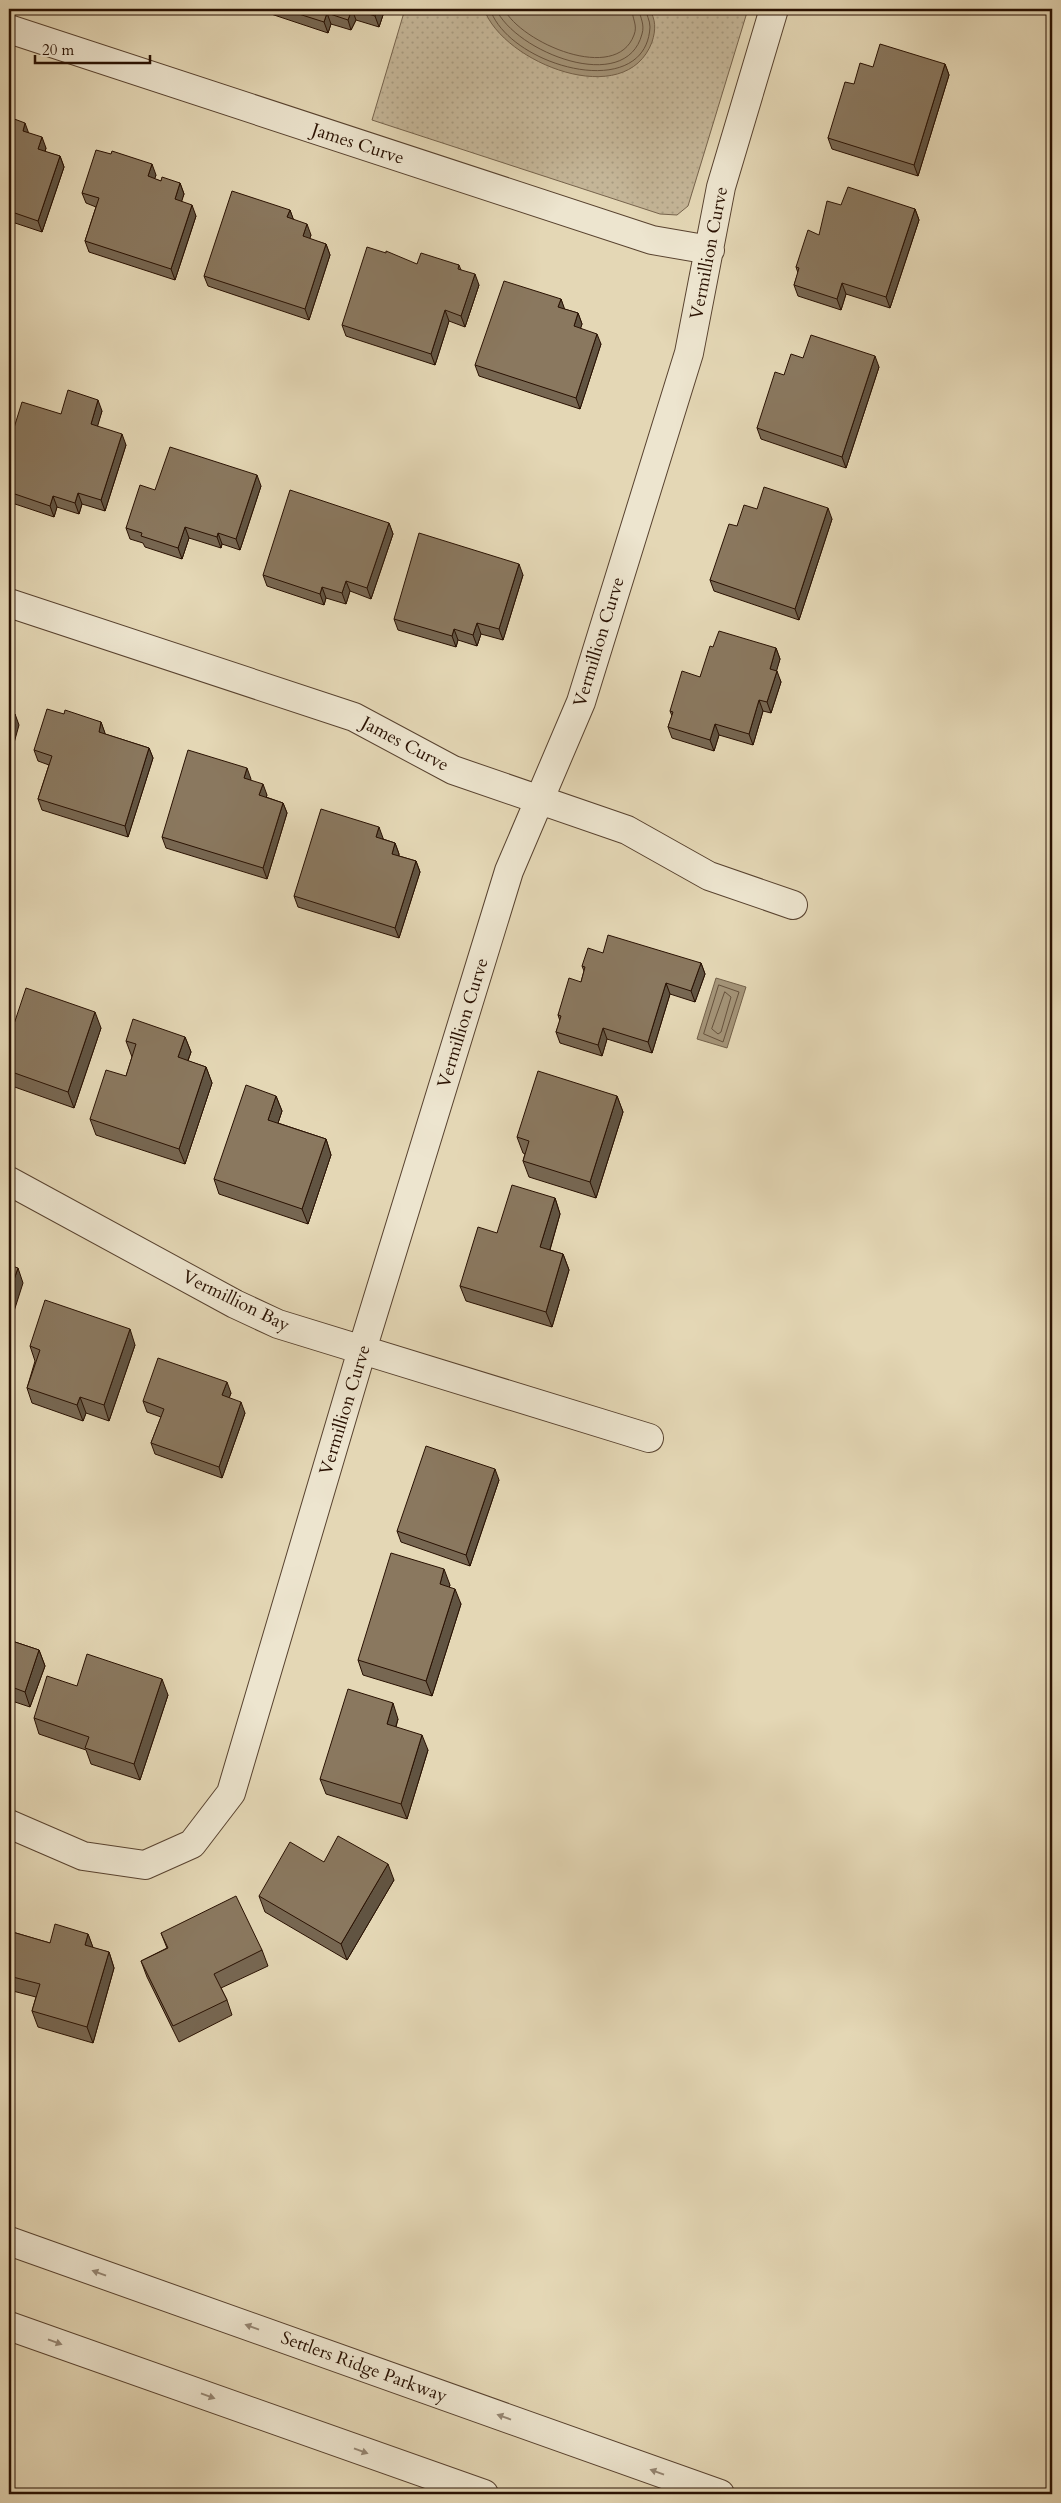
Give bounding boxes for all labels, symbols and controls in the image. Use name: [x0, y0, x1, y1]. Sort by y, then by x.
scale bar: [35, 32, 150, 64]
text: 20 m: [42, 40, 74, 60]
street label: James Curve: [306, 116, 407, 171]
street label: Vermillion Curve: [684, 184, 734, 322]
street label: Vermillion Curve: [567, 574, 631, 710]
street label: James Curve: [354, 709, 453, 777]
street label: Vermillion Curve: [431, 955, 495, 1091]
street label: Vermillion Bay: [178, 1264, 294, 1338]
street label: Vermillion Curve: [313, 1342, 377, 1478]
one-way arrow: [91, 2269, 106, 2277]
one-way arrow: [244, 2323, 259, 2331]
street label: Settlers Ridge Parkway: [277, 2325, 451, 2409]
one-way arrow: [47, 2339, 62, 2346]
one-way arrow: [201, 2392, 216, 2400]
one-way arrow: [496, 2413, 511, 2421]
one-way arrow: [354, 2447, 369, 2455]
one-way arrow: [649, 2468, 664, 2476]

